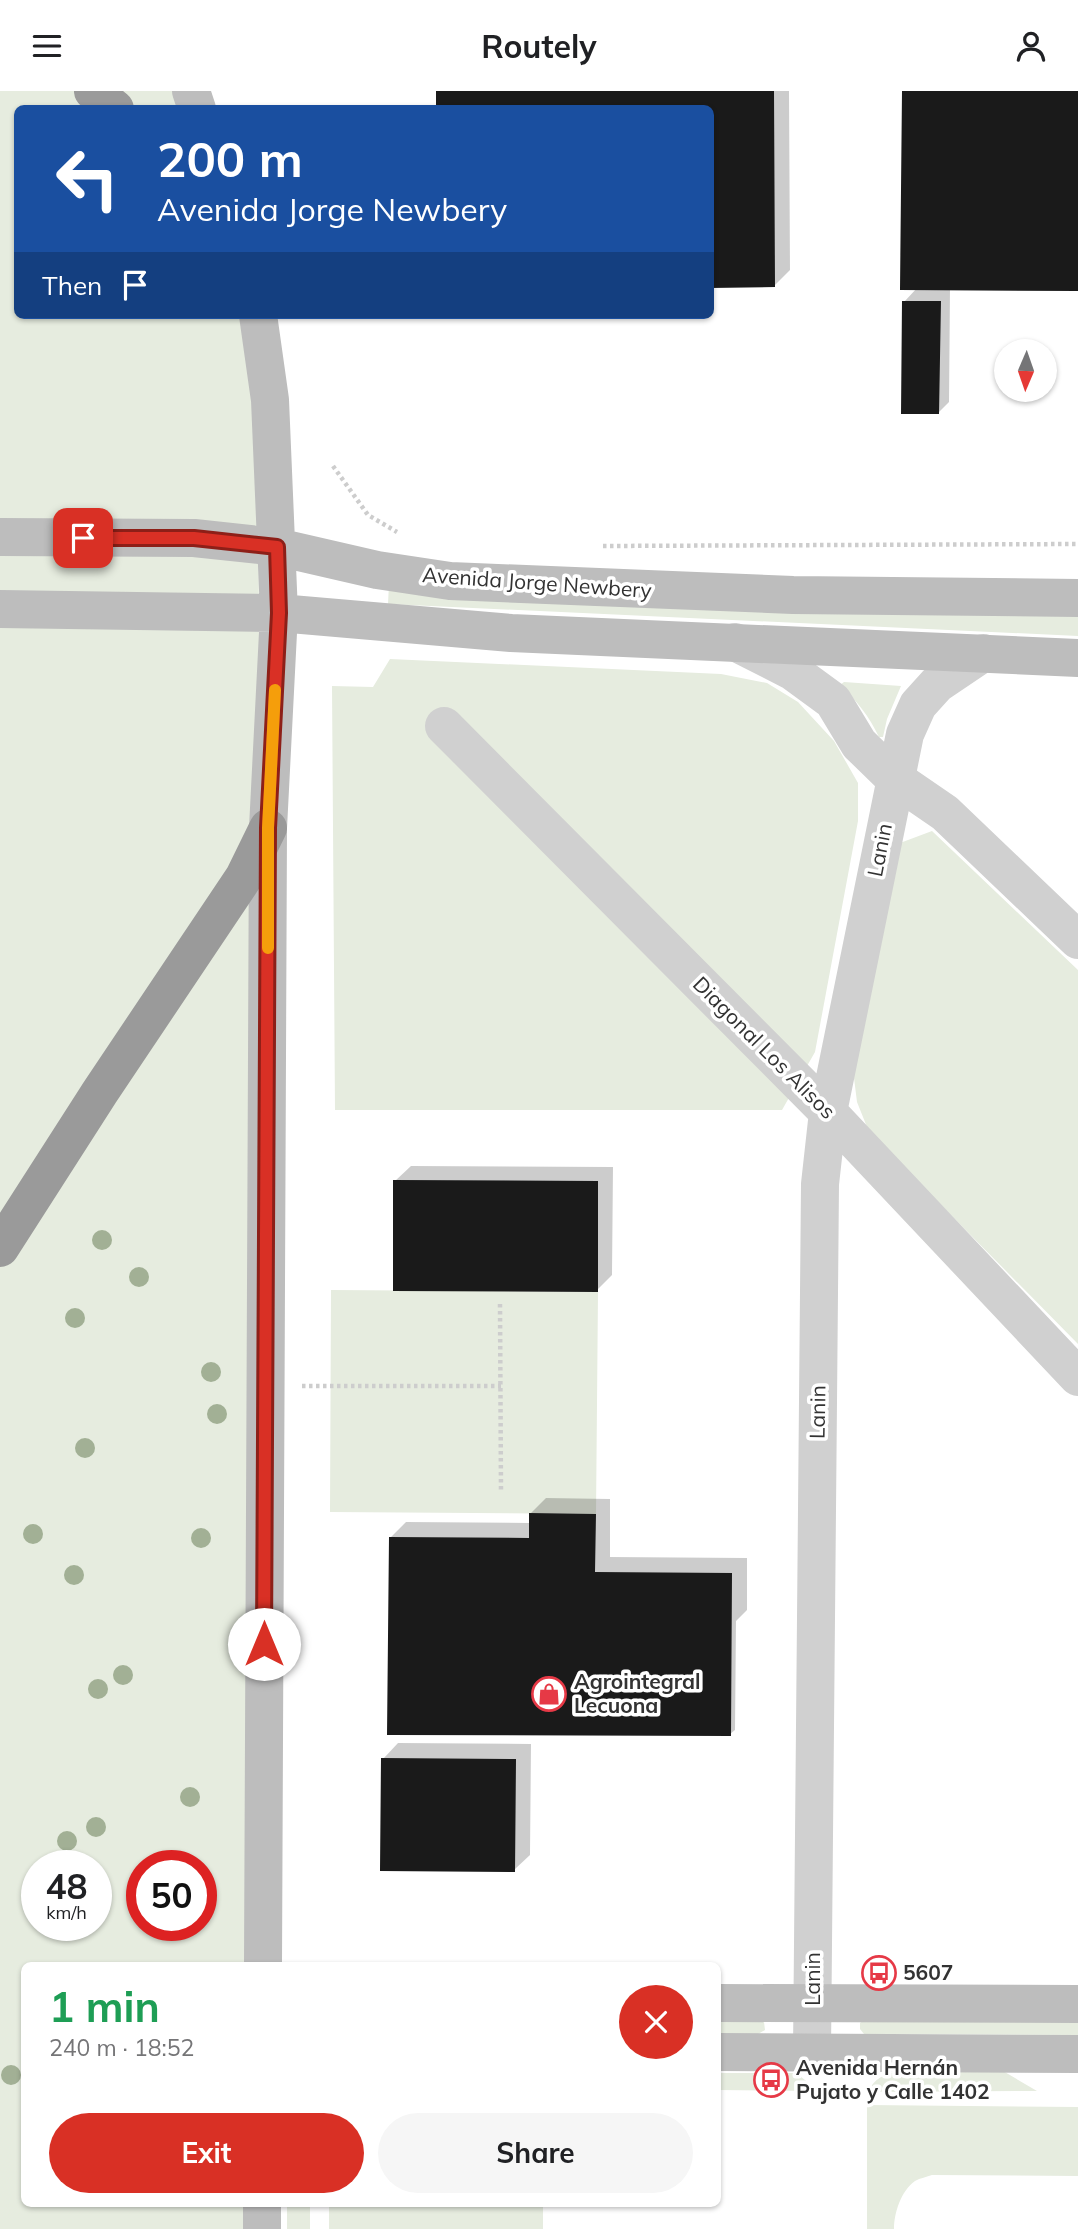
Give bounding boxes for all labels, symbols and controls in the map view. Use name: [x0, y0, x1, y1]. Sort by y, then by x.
text: Routely: [481, 26, 597, 66]
icon: menu: [28, 27, 66, 65]
icon: person: [1012, 27, 1050, 65]
text: 200 m: [157, 128, 303, 189]
icon: left: [42, 133, 133, 224]
text: Avenida Jorge Newbery: [157, 189, 507, 229]
icon: arrive: [116, 266, 154, 304]
text: Then: [42, 269, 102, 302]
north arrow: [994, 339, 1057, 403]
map controls: [994, 339, 1057, 402]
pin: [53, 508, 113, 568]
icon: arrive: [64, 519, 102, 557]
street label: Avenida Jorge Newbery: [421, 561, 653, 603]
street label: Lanin: [861, 821, 897, 879]
street label: Diagonal Los Alisos: [688, 971, 841, 1124]
street label: Lanin: [804, 1385, 830, 1439]
position arrow: [227, 1607, 301, 1681]
place label: Agrointegral Lecuona: [574, 1668, 700, 1718]
shop icon: Agrointegral Lecuona: [530, 1675, 568, 1713]
speed limit sign: 50: [126, 1850, 217, 1941]
text: 48: [45, 1864, 88, 1908]
text: km/h: [46, 1901, 87, 1924]
street label: Lanin: [799, 1952, 825, 2006]
bus stop icon: 5607: [860, 1954, 898, 1992]
place label: 5607: [903, 1959, 953, 1985]
text: 1 min: [49, 1980, 160, 2033]
button: close: [619, 1985, 693, 2059]
text: 240 m · 18:52: [49, 2033, 194, 2062]
place label: Avenida Hernán Pujato y Calle 1402: [796, 2054, 990, 2104]
bus stop icon: Avenida Hernán Pujato y Calle 1402: [752, 2061, 790, 2099]
button: Exit: [49, 2113, 364, 2193]
button: Share: [378, 2113, 693, 2193]

